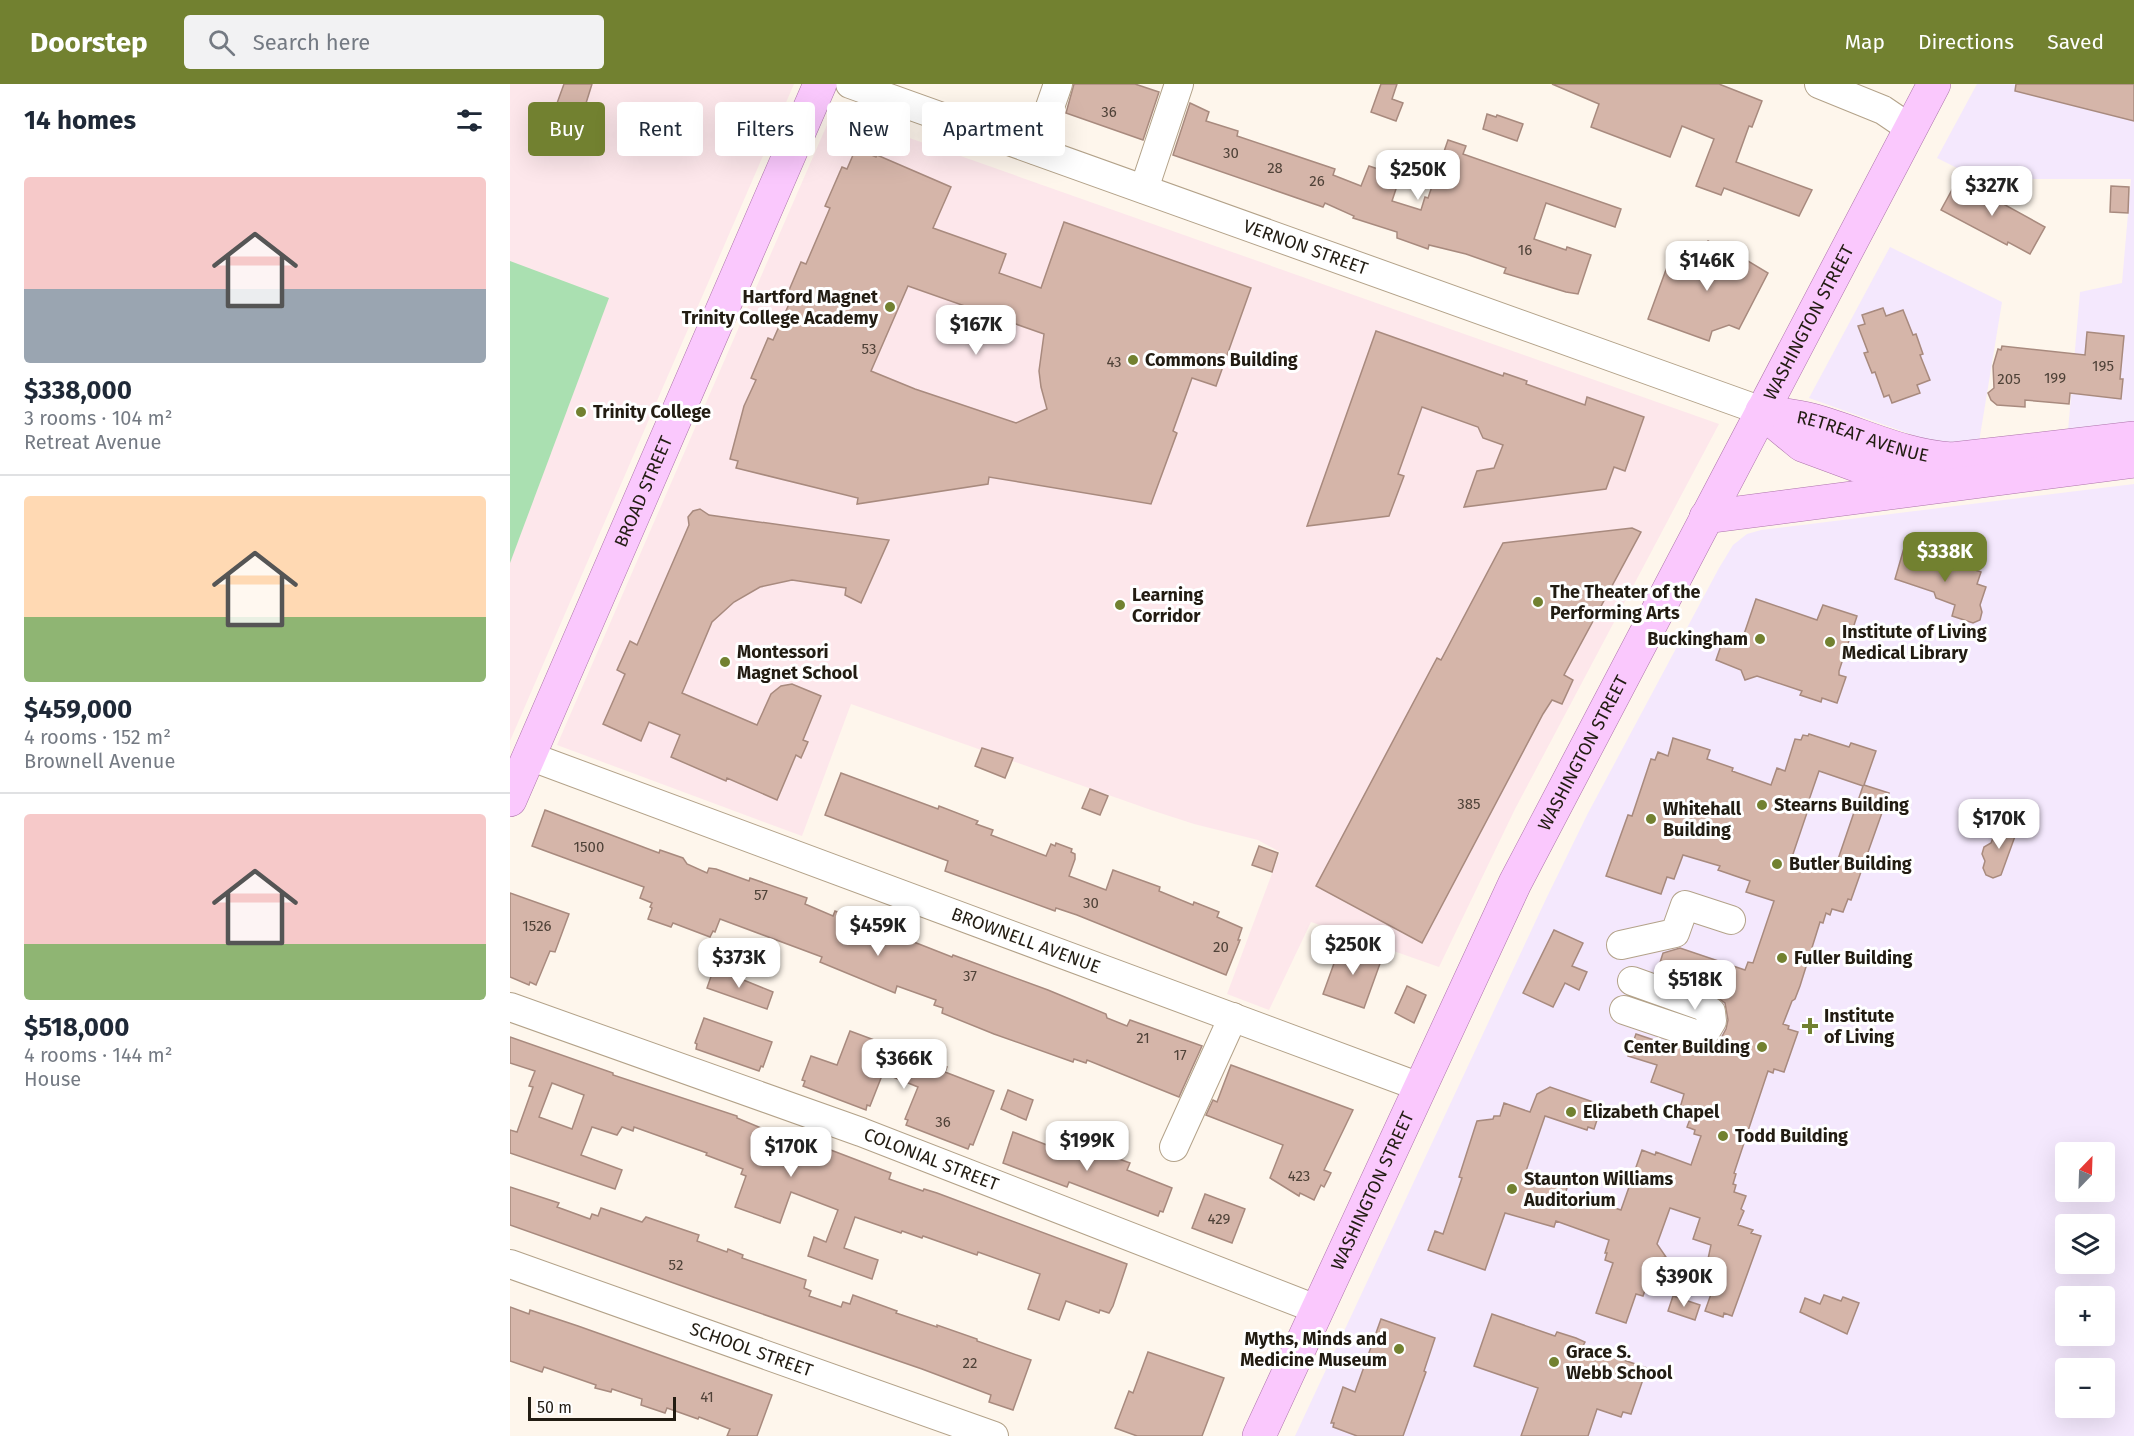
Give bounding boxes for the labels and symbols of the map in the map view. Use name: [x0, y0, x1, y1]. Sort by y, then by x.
house number: 36: [1101, 103, 1117, 121]
house number: 30: [1223, 144, 1239, 162]
pin: $250K: [1376, 150, 1460, 201]
house number: 28: [1267, 159, 1283, 177]
pin: $327K: [1950, 166, 2034, 217]
house number: 26: [1309, 172, 1325, 190]
street label: VERNON STREET: [1240, 215, 1371, 280]
house number: 16: [1518, 241, 1532, 259]
pin: $146K: [1665, 241, 1749, 292]
street label: WASHINGTON STREET: [1759, 241, 1859, 404]
place label: Hartford Magnet Trinity College Academy: [682, 286, 879, 329]
marker: Hartford Magnet Trinity College Academy: [883, 300, 897, 314]
pin: $167K: [934, 305, 1018, 356]
house number: 53: [862, 340, 876, 358]
place label: Commons Building: [1145, 349, 1298, 371]
house number: 43: [1106, 353, 1122, 371]
marker: Commons Building: [1126, 353, 1140, 367]
house number: 195: [2092, 357, 2114, 375]
house number: 199: [2044, 369, 2066, 387]
house number: 205: [1997, 370, 2021, 388]
place label: Trinity College: [593, 401, 711, 423]
marker: Trinity College: [574, 405, 588, 419]
street label: RETREAT AVENUE: [1795, 406, 1931, 467]
street label: BROAD STREET: [610, 432, 677, 551]
pin: $338K: [1903, 532, 1987, 583]
place label: The Theater of the Performing Arts: [1550, 581, 1701, 624]
place label: Learning Corridor: [1132, 584, 1203, 627]
marker: The Theater of the Performing Arts: [1531, 595, 1545, 609]
marker: Learning Corridor: [1113, 598, 1127, 612]
place label: Institute of Living Medical Library: [1842, 621, 1987, 664]
place label: Buckingham: [1647, 628, 1748, 650]
marker: Buckingham: [1753, 632, 1767, 646]
marker: Institute of Living Medical Library: [1823, 635, 1837, 649]
place label: Montessori Magnet School: [737, 641, 859, 684]
marker: Montessori Magnet School: [718, 655, 732, 669]
street label: WASHINGTON STREET: [1533, 671, 1633, 835]
place label: Stearns Building: [1774, 794, 1909, 816]
house number: 385: [1457, 795, 1481, 813]
place label: Whitehall Building: [1663, 798, 1742, 841]
marker: Stearns Building: [1755, 798, 1769, 812]
pin: $170K: [1957, 799, 2041, 850]
marker: Whitehall Building: [1644, 812, 1658, 826]
house number: 1500: [574, 838, 604, 856]
place label: Butler Building: [1789, 853, 1912, 875]
marker: Butler Building: [1770, 857, 1784, 871]
house number: 57: [754, 886, 768, 904]
house number: 30: [1083, 894, 1099, 912]
street label: BROWNELL AVENUE: [948, 903, 1103, 978]
pin: $459K: [836, 906, 920, 957]
house number: 1526: [522, 917, 552, 935]
pin: $250K: [1311, 925, 1395, 976]
pin: $373K: [697, 938, 781, 989]
house number: 20: [1213, 938, 1229, 956]
place label: Fuller Building: [1794, 947, 1912, 969]
marker: Fuller Building: [1775, 951, 1789, 965]
pin: $518K: [1653, 960, 1737, 1011]
house number: 37: [963, 967, 977, 985]
place label: Institute of Living: [1824, 1005, 1894, 1048]
marker: Institute of Living: [1801, 1017, 1819, 1035]
house number: 21: [1136, 1029, 1150, 1047]
place label: Center Building: [1624, 1036, 1750, 1058]
pin: $366K: [862, 1039, 946, 1090]
marker: Center Building: [1755, 1040, 1769, 1054]
house number: 17: [1173, 1046, 1187, 1064]
place label: Elizabeth Chapel: [1583, 1101, 1720, 1123]
marker: Elizabeth Chapel: [1564, 1105, 1578, 1119]
street label: WASHINGTON STREET: [1326, 1108, 1419, 1274]
house number: 36: [935, 1113, 951, 1131]
pin: $199K: [1045, 1121, 1129, 1172]
street label: COLONIAL STREET: [861, 1123, 1002, 1196]
place label: Todd Building: [1735, 1125, 1848, 1147]
pin: $170K: [749, 1127, 833, 1178]
marker: Todd Building: [1716, 1129, 1730, 1143]
north arrow: [2055, 1142, 2115, 1202]
house number: 423: [1288, 1167, 1310, 1185]
place label: Staunton Williams Auditorium: [1523, 1168, 1674, 1211]
marker: Staunton Williams Auditorium: [1505, 1182, 1519, 1196]
house number: 429: [1208, 1210, 1231, 1228]
house number: 52: [669, 1256, 683, 1274]
pin: $390K: [1642, 1257, 1726, 1308]
street label: SCHOOL STREET: [687, 1318, 816, 1382]
place label: Myths, Minds and Medicine Museum: [1240, 1328, 1387, 1371]
place label: Grace S. Webb School: [1566, 1341, 1673, 1384]
marker: Myths, Minds and Medicine Museum: [1392, 1342, 1406, 1356]
house number: 22: [963, 1354, 977, 1372]
marker: Grace S. Webb School: [1547, 1355, 1561, 1369]
house number: 41: [700, 1388, 714, 1406]
scale bar: [528, 1394, 676, 1422]

